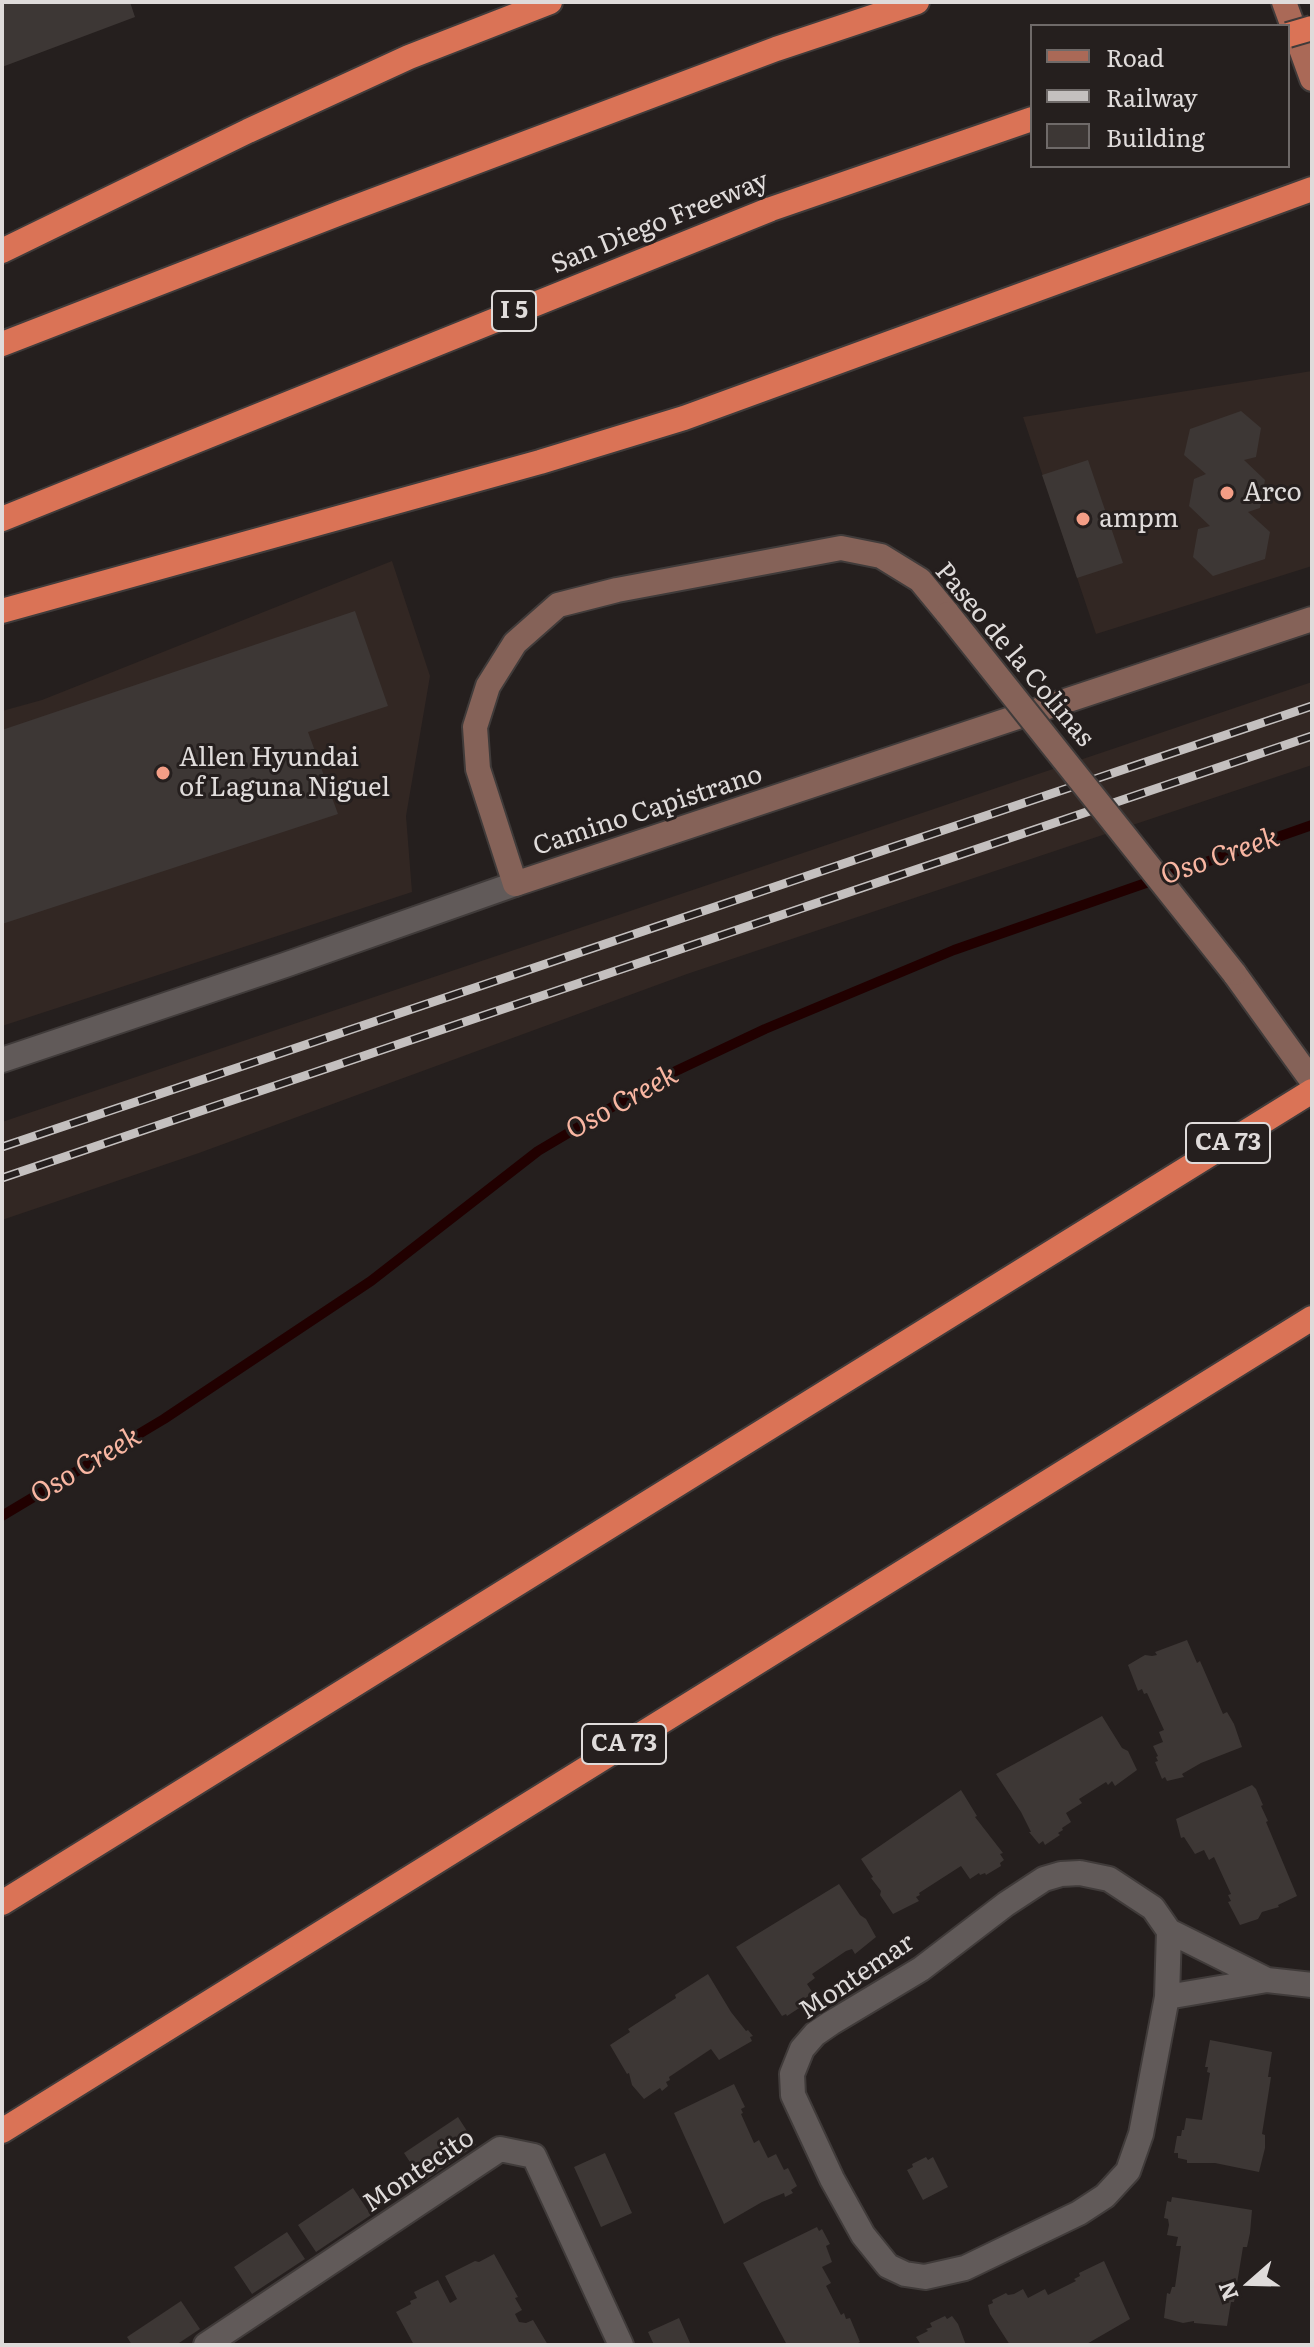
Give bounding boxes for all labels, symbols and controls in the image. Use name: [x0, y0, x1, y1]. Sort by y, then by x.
legend: [1030, 24, 1290, 168]
text: Road: [1106, 39, 1164, 74]
text: Railway: [1106, 79, 1198, 114]
text: Building: [1106, 119, 1205, 154]
street label: San Diego Freeway: [547, 165, 773, 281]
road number: I 5: [492, 291, 536, 331]
place label: Arco: [1243, 477, 1302, 509]
marker: Arco: [1218, 484, 1236, 502]
place label: ampm: [1099, 503, 1179, 535]
marker: ampm: [1074, 510, 1092, 528]
street label: Paseo de la Colinas: [928, 557, 1100, 753]
place label: Allen Hyundai of Laguna Niguel: [179, 742, 390, 804]
street label: Camino Capistrano: [529, 759, 767, 863]
marker: Allen Hyundai of Laguna Niguel: [154, 764, 172, 782]
water label: Oso Creek: [1156, 821, 1284, 893]
water label: Oso Creek: [560, 1059, 684, 1147]
road number: CA 73: [1186, 1123, 1270, 1163]
water label: Oso Creek: [25, 1420, 147, 1512]
road number: CA 73: [582, 1724, 666, 1764]
street label: Montemar: [794, 1927, 920, 2027]
street label: Montecito: [357, 2122, 481, 2220]
north arrow: [1210, 2243, 1290, 2323]
text: N: [1208, 2277, 1246, 2306]

